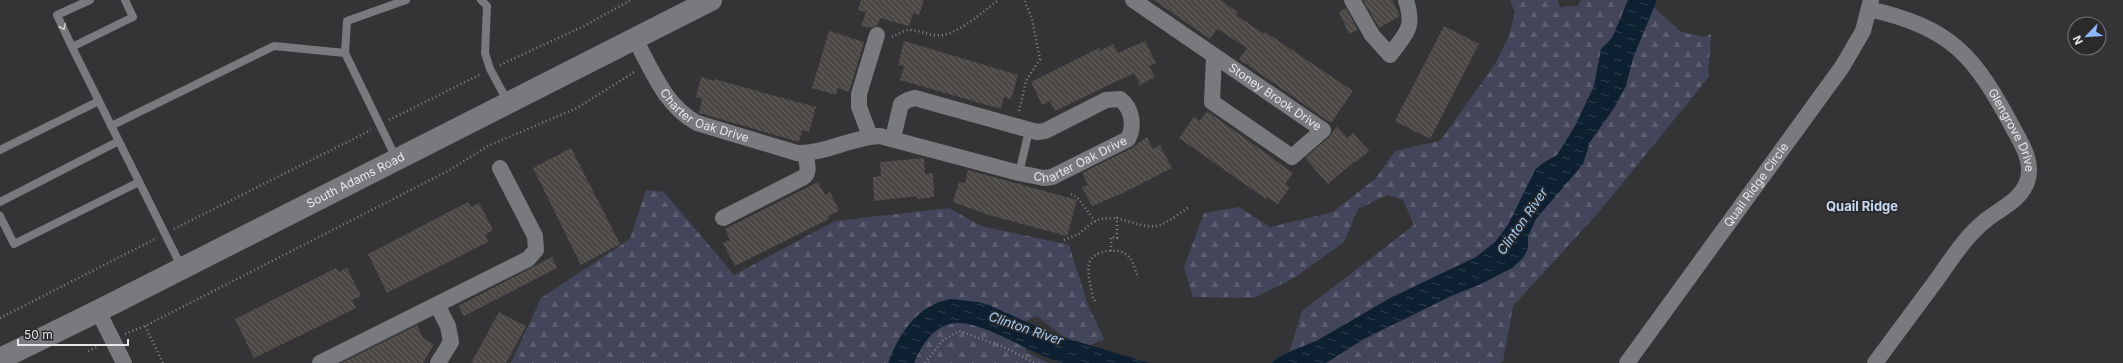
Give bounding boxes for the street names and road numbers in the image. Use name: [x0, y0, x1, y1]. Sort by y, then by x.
street label: Stoney Brook Drive: [1226, 60, 1324, 134]
street label: Charter Oak Drive: [657, 85, 751, 145]
street label: Glengrove Drive: [1985, 85, 2037, 172]
street label: Charter Oak Drive: [1032, 133, 1129, 185]
street label: Quail Ridge Circle: [1720, 140, 1792, 230]
street label: South Adams Road: [304, 149, 407, 211]

